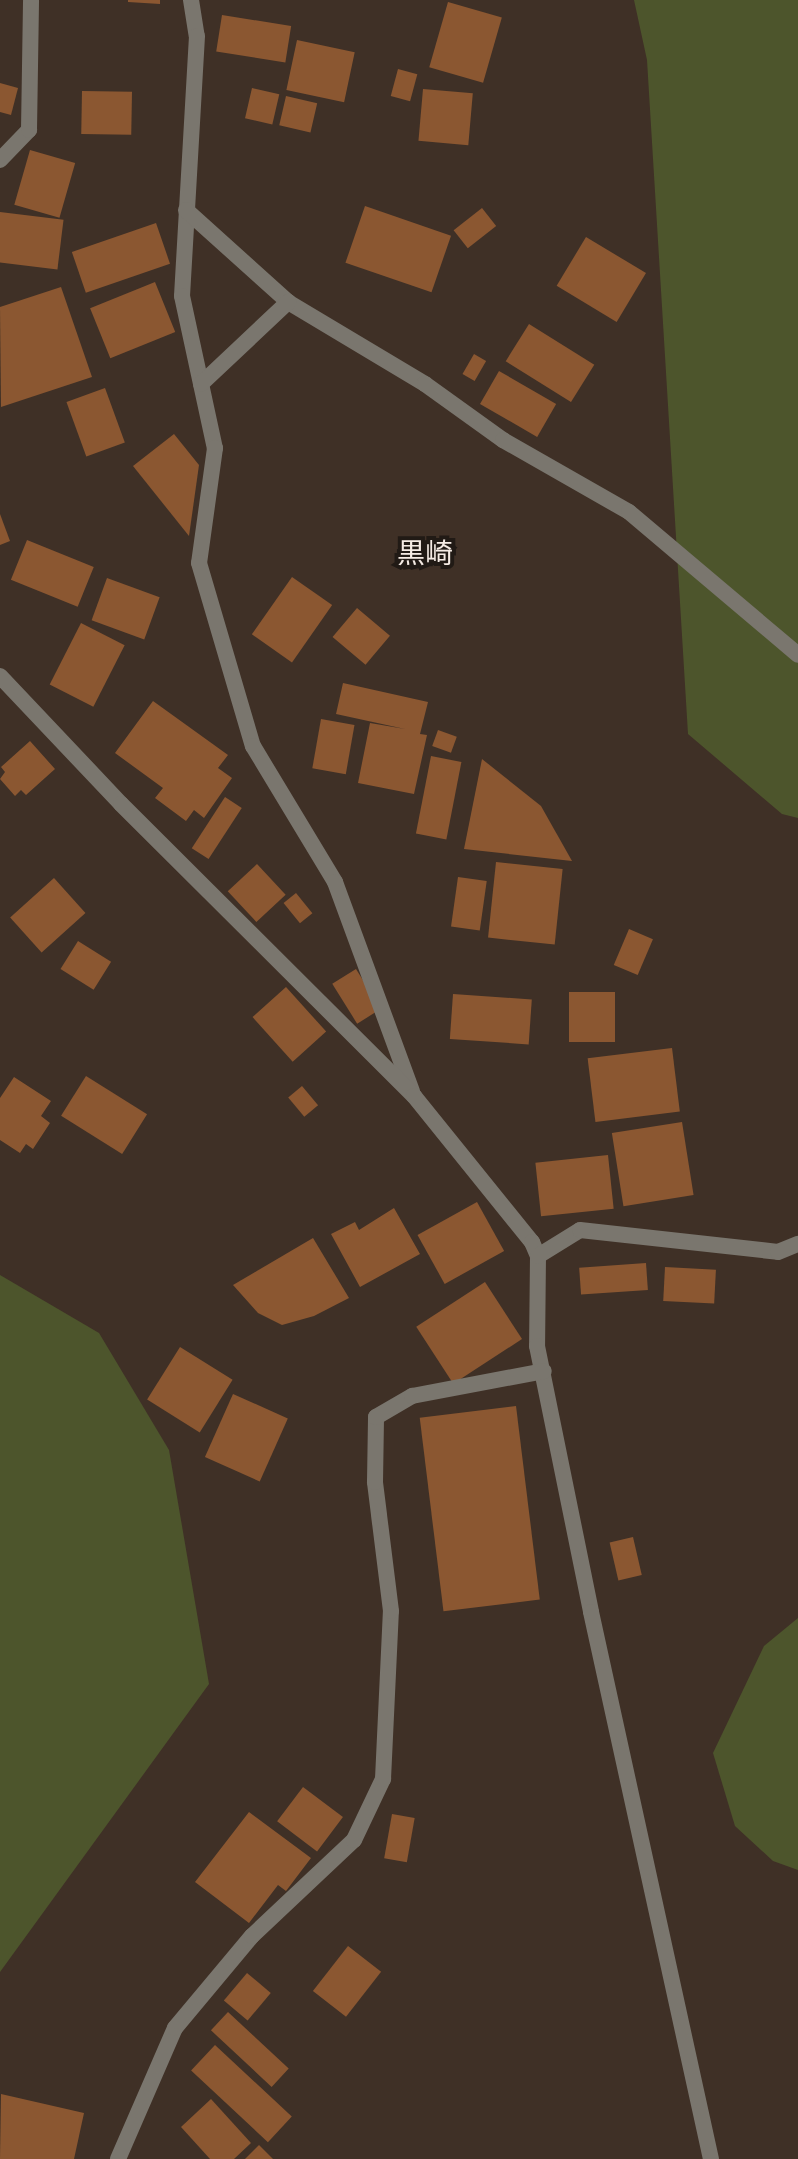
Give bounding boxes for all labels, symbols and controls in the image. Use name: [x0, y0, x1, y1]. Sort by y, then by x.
district label: 黒崎: [397, 536, 453, 570]

